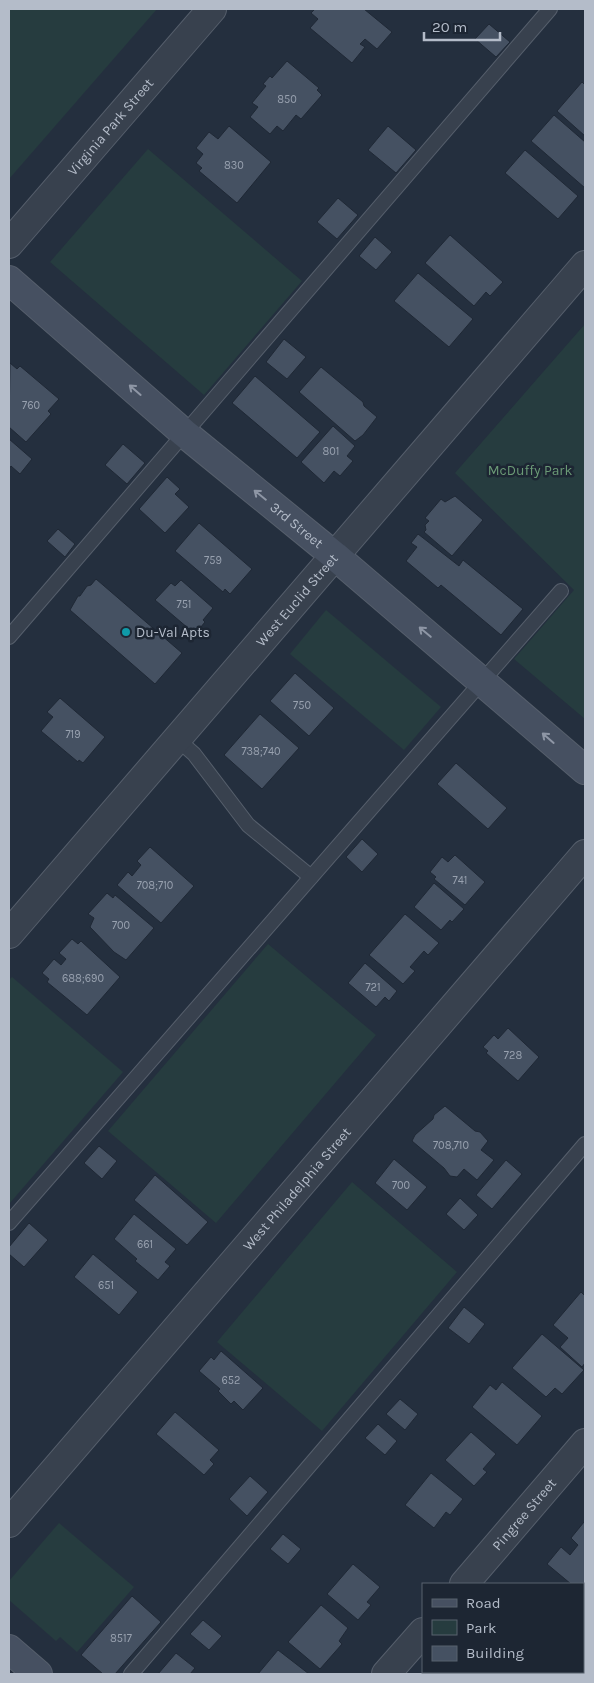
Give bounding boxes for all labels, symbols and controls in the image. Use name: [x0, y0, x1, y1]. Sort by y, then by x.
scale bar: [424, 10, 500, 42]
text: 20 m: [432, 18, 467, 36]
street label: Virginia Park Street: [64, 75, 157, 179]
house number: 850: [277, 93, 297, 106]
house number: 830: [224, 159, 244, 172]
one-way arrow: [129, 385, 142, 396]
house number: 760: [22, 399, 40, 412]
house number: 801: [323, 445, 339, 458]
park label: McDuffy Park: [488, 462, 572, 479]
one-way arrow: [253, 489, 266, 500]
street label: 3rd Street: [267, 499, 326, 552]
street label: West Euclid Street: [252, 550, 342, 650]
house number: 759: [204, 554, 222, 567]
house number: 751: [176, 598, 192, 611]
place label: Du-Val Apts: [136, 624, 210, 641]
marker: Du-Val Apts: [120, 626, 132, 638]
one-way arrow: [419, 627, 432, 638]
house number: 750: [293, 699, 311, 712]
house number: 719: [65, 728, 81, 741]
one-way arrow: [542, 732, 555, 744]
house number: 738;740: [241, 745, 281, 758]
house number: 741: [453, 874, 467, 887]
house number: 708;710: [137, 879, 173, 892]
house number: 700: [112, 919, 130, 932]
house number: 688;690: [62, 972, 104, 985]
house number: 721: [365, 981, 381, 994]
house number: 728: [504, 1049, 522, 1062]
street label: West Philadelphia Street: [239, 1124, 355, 1254]
house number: 708,710: [433, 1139, 469, 1152]
house number: 700: [392, 1179, 410, 1192]
house number: 661: [137, 1238, 153, 1251]
house number: 651: [98, 1279, 114, 1292]
house number: 652: [222, 1374, 240, 1387]
street label: Pingree Street: [489, 1475, 560, 1554]
legend: [422, 1583, 584, 1673]
text: Road: [466, 1594, 501, 1612]
text: Park: [466, 1619, 496, 1637]
house number: 8517: [110, 1632, 132, 1645]
text: Building: [466, 1644, 524, 1662]

